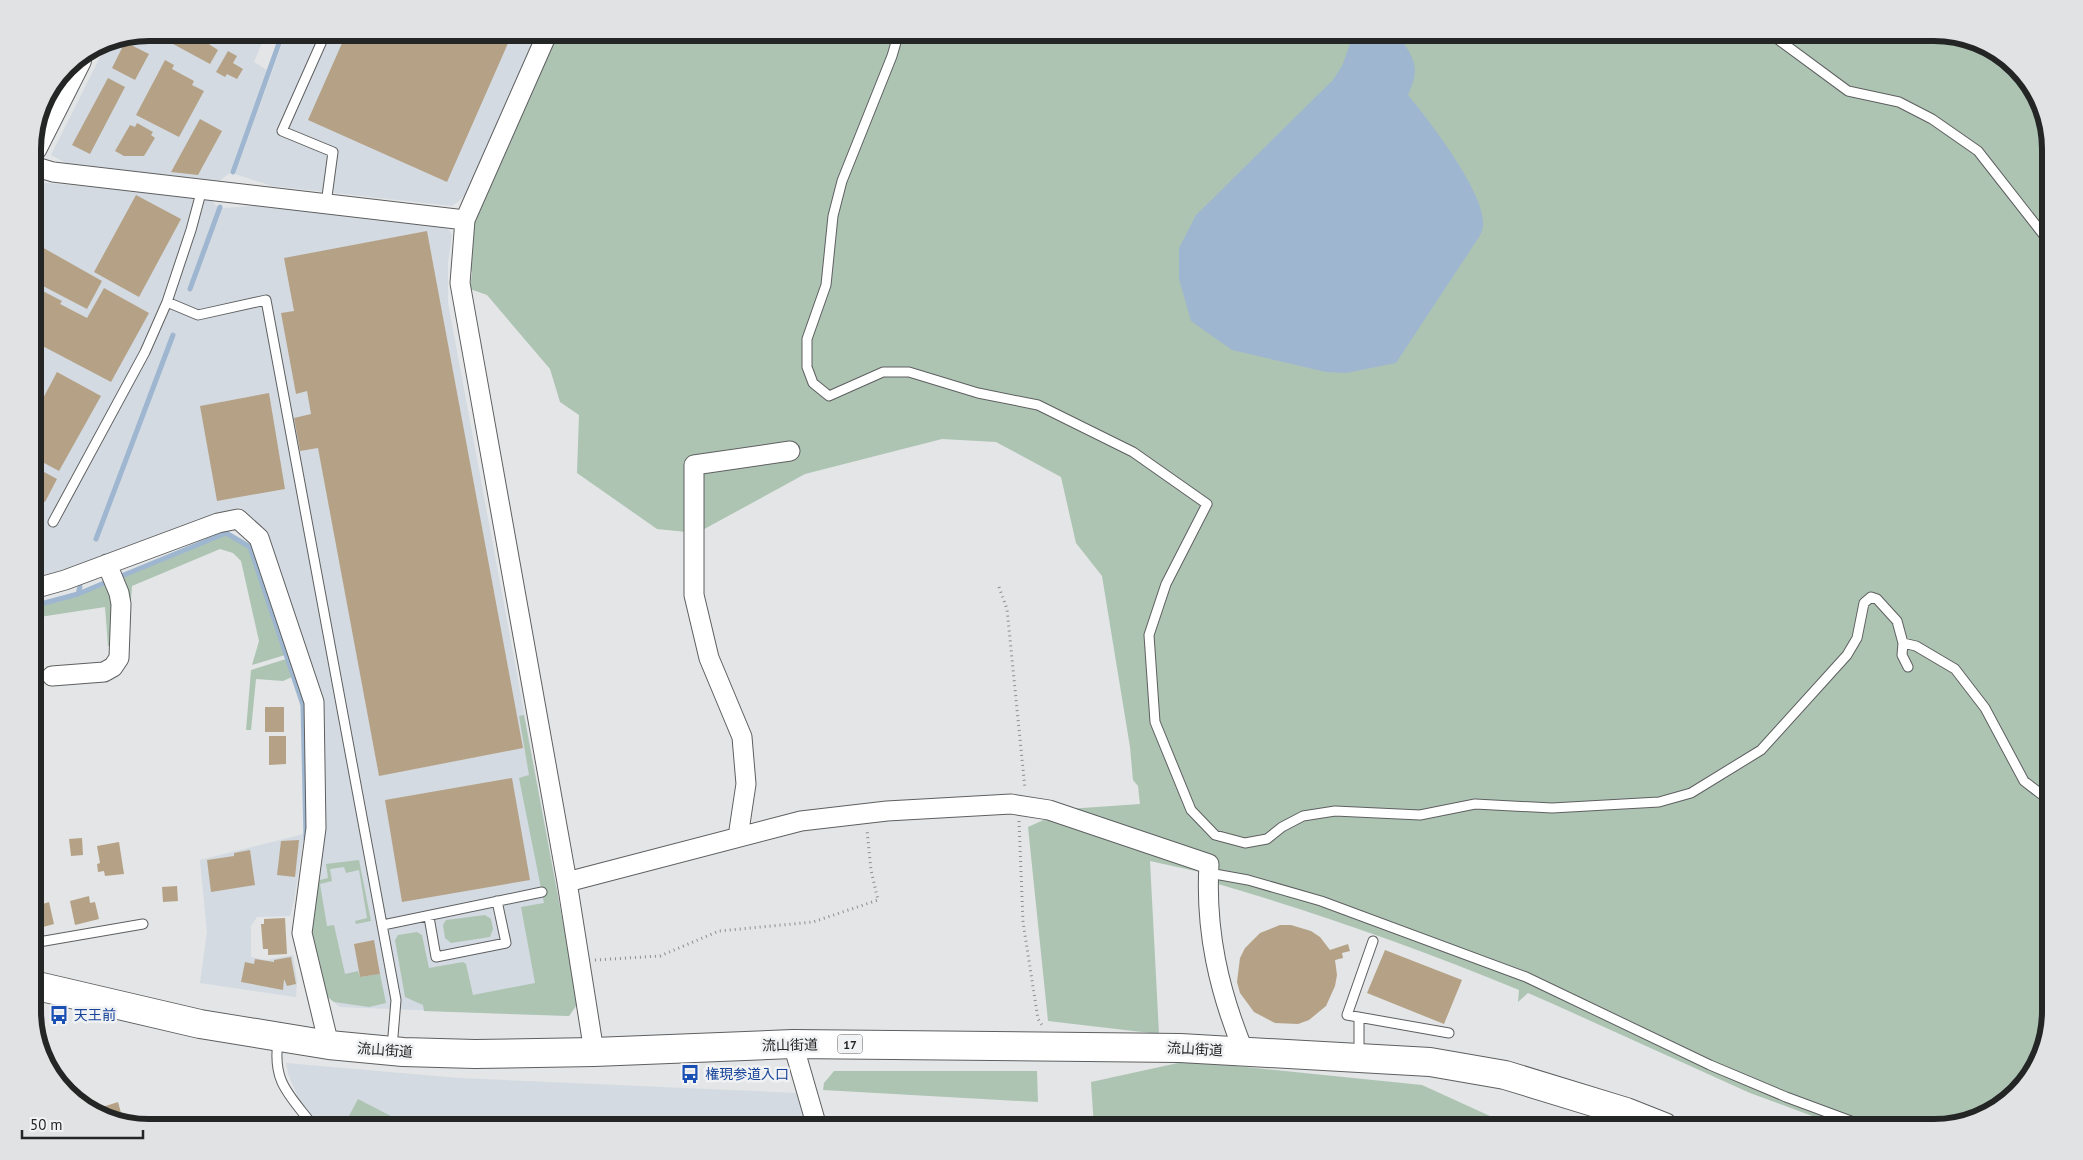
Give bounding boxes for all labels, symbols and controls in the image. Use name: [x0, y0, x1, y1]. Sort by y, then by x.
bus stop icon: 天王前: [48, 1004, 70, 1026]
place label: 天王前: [74, 1006, 116, 1024]
road number: 17: [838, 1034, 862, 1054]
street label: 流山街道: [762, 1036, 818, 1054]
street label: 流山街道: [356, 1039, 414, 1061]
street label: 流山街道: [1167, 1039, 1223, 1059]
bus stop icon: 権現参道入口: [679, 1063, 701, 1085]
place label: 権現参道入口: [705, 1065, 789, 1083]
scale bar: [22, 1108, 144, 1140]
text: 50 m: [30, 1115, 63, 1134]

